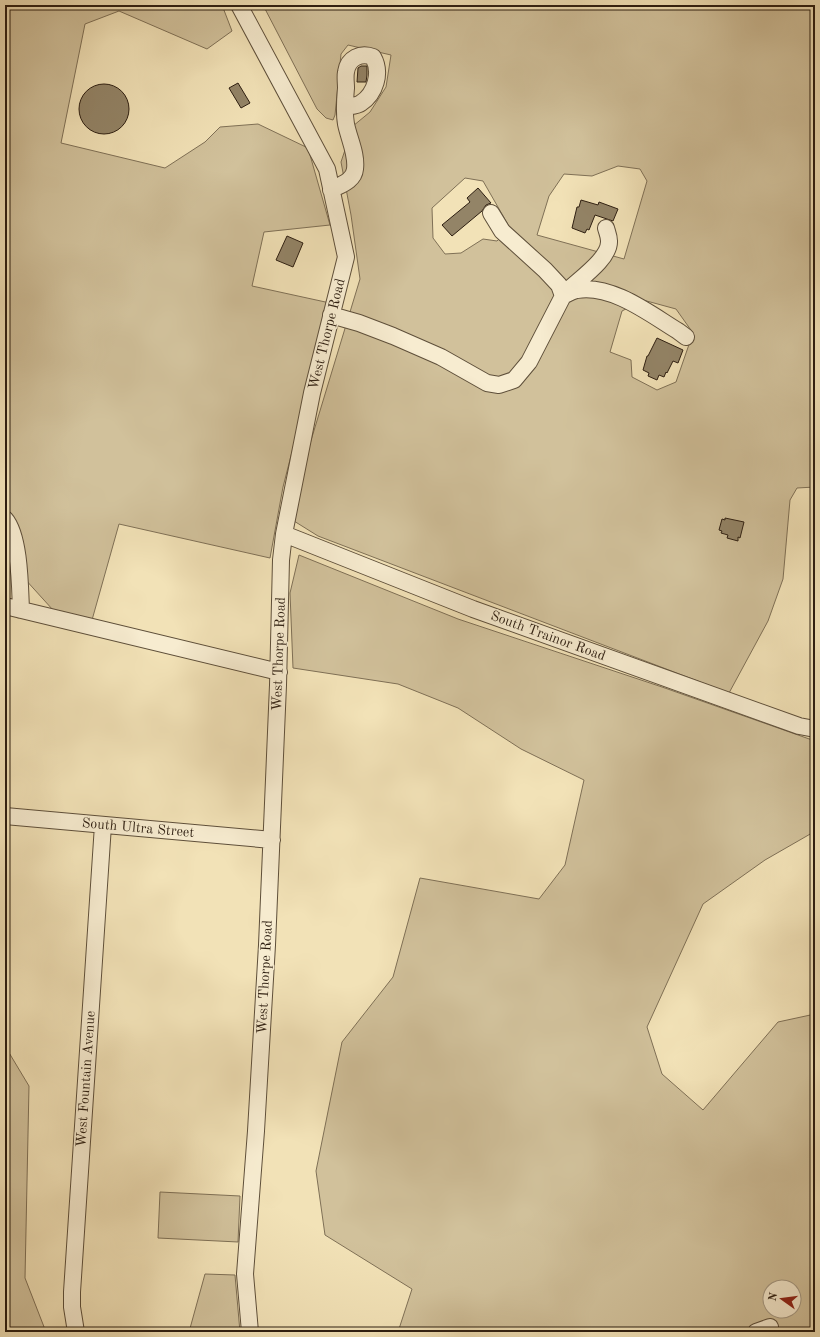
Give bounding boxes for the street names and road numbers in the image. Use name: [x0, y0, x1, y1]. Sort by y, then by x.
street label: West Thorpe Road: [306, 277, 348, 391]
street label: West Thorpe Road: [270, 597, 288, 711]
street label: South Trainor Road: [489, 609, 607, 663]
street label: South Ultra Street: [81, 816, 195, 840]
street label: West Thorpe Road: [255, 920, 275, 1034]
street label: West Fountain Avenue: [74, 1010, 98, 1148]

